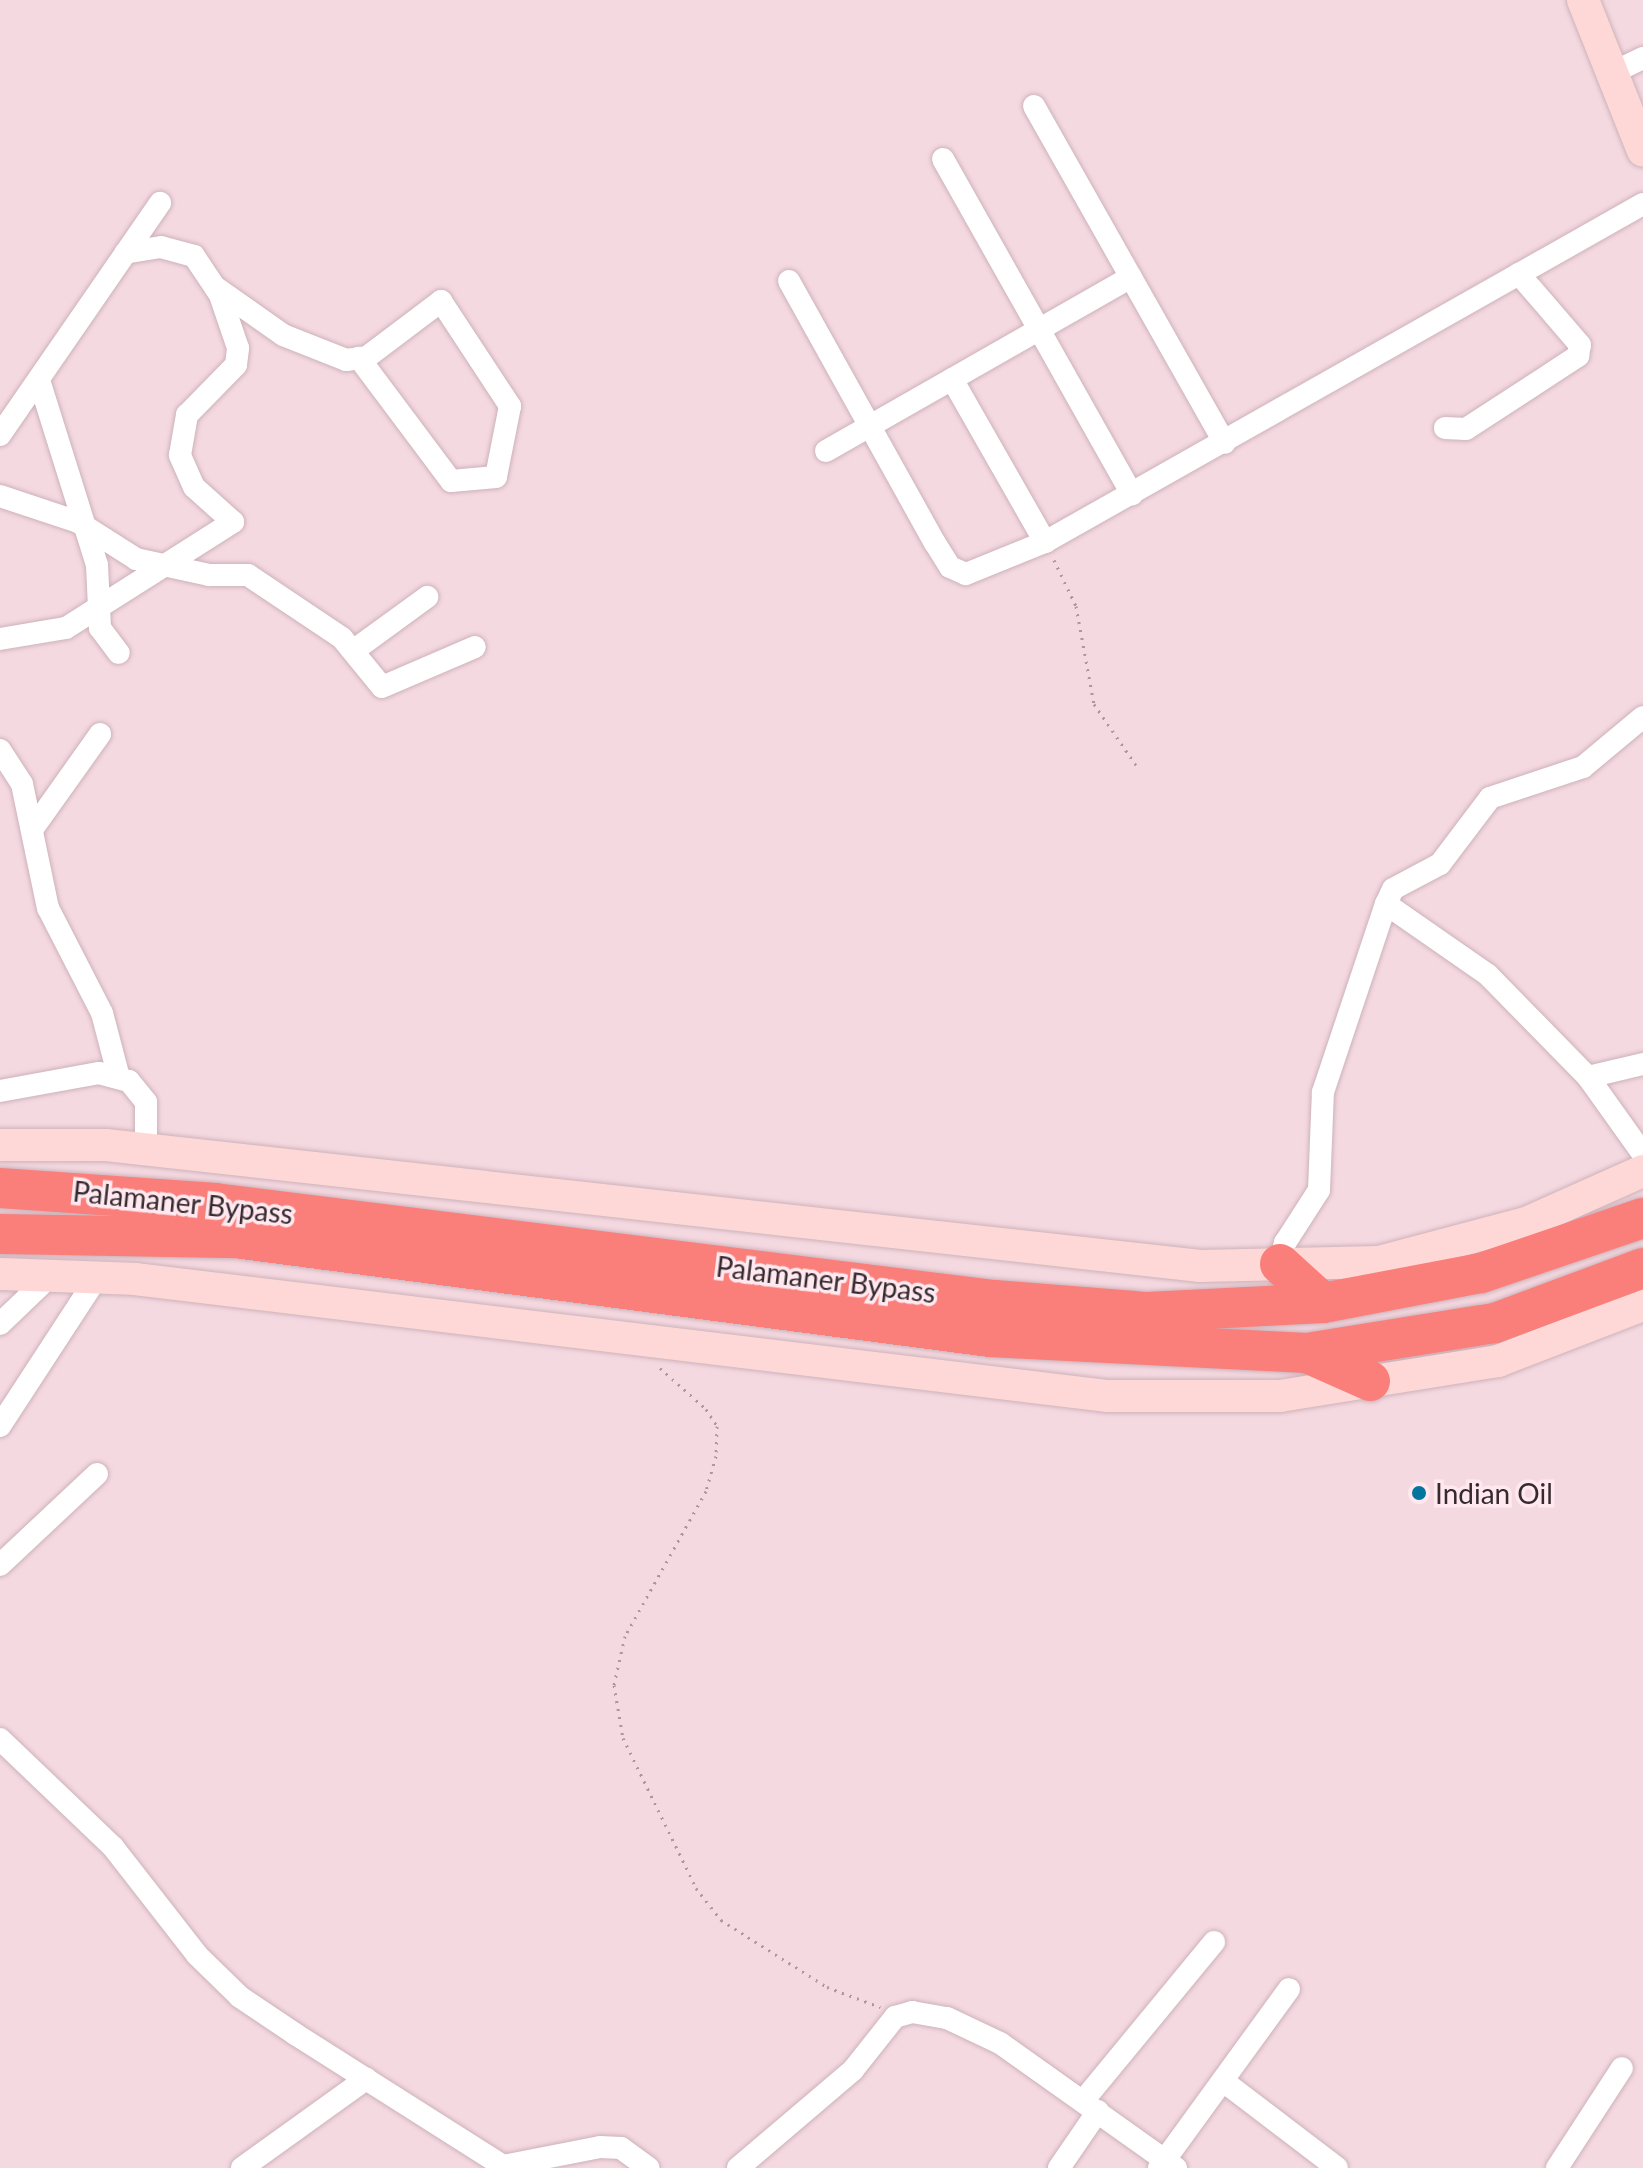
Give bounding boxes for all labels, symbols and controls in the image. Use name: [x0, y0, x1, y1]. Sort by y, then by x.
street label: Palamaner Bypass: [71, 1174, 295, 1230]
street label: Palamaner Bypass: [714, 1249, 938, 1309]
place label: Indian Oil: [1435, 1476, 1553, 1510]
marker: Indian Oil: [1410, 1484, 1428, 1502]

